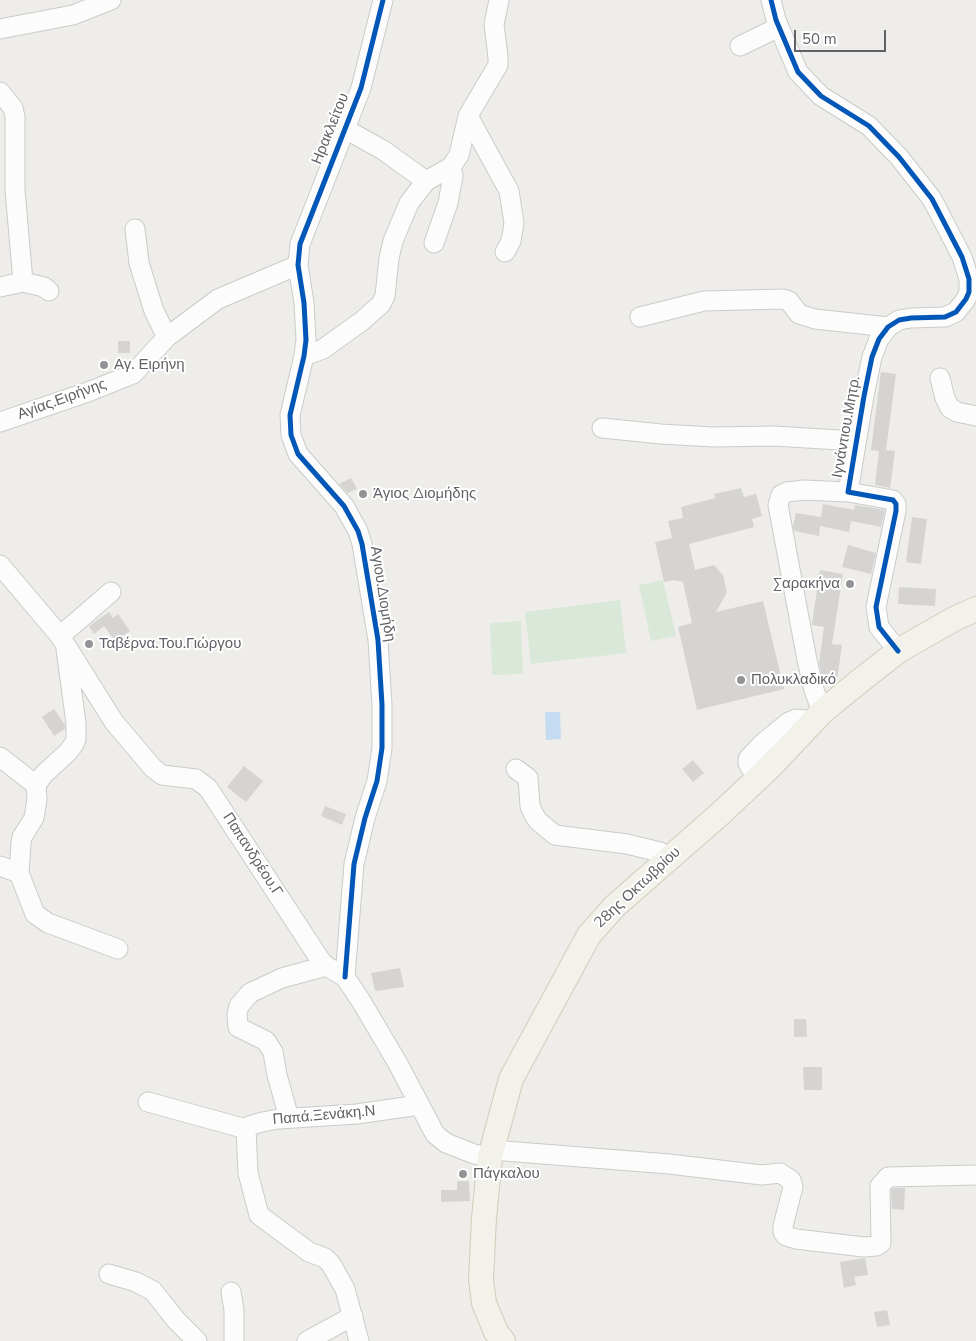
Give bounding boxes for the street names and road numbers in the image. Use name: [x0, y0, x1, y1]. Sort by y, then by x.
street label: Ηρακλείτου: [309, 91, 353, 167]
street label: Ιγνάντιου.Μητρ.: [829, 375, 865, 479]
street label: Αγίας.Ειρήνης: [15, 376, 109, 424]
street label: Αγιου.Διομήδη: [366, 545, 398, 643]
street label: Παπανδρέου.Γ: [218, 810, 286, 900]
street label: 28ης Οκτωβρίου: [591, 844, 685, 932]
street label: Παπά.Ξενάκη.Ν: [272, 1103, 376, 1129]

